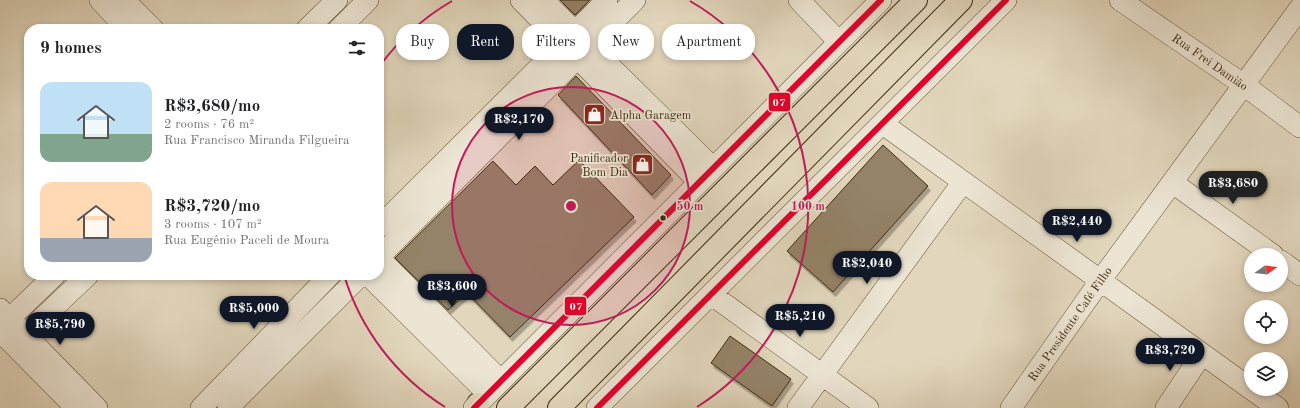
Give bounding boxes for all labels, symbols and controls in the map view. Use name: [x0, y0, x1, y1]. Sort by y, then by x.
chip: Buy: [396, 24, 449, 60]
chip: Rent: [457, 24, 514, 60]
chip: Filters: [522, 24, 590, 60]
chip: New: [598, 24, 654, 60]
chip: Apartment: [662, 24, 755, 60]
street label: Rua Frei Damião: [1169, 32, 1250, 93]
icon: filters: [346, 37, 368, 59]
text: 9 homes: [40, 40, 102, 57]
line badge: 07: [768, 92, 791, 112]
icon: home: [72, 98, 120, 146]
text: R$3,680/mo: [164, 98, 260, 115]
text: 07: [773, 98, 785, 109]
shop icon: Alpha Garagem: [582, 102, 608, 128]
pin: R$2,170: [482, 107, 556, 141]
place label: Alpha Garagem: [610, 110, 692, 122]
text: R$2,170: [494, 113, 544, 126]
text: 2 rooms · 76 m²: [164, 118, 254, 131]
text: Rua Francisco Miranda Filgueira: [164, 134, 349, 147]
shop icon: Panificador Bom Dia: [630, 152, 656, 178]
place label: Panificador Bom Dia: [570, 153, 628, 179]
pin: R$3,680: [1196, 171, 1270, 205]
text: R$3,680: [1208, 177, 1258, 190]
icon: home: [72, 198, 120, 246]
text: R$3,720/mo: [164, 198, 260, 215]
centre of rings: [564, 199, 578, 213]
text: 50 m: [677, 200, 704, 213]
text: 100 m: [791, 201, 825, 213]
pin: R$2,440: [1040, 209, 1114, 243]
unlabelled marker: [658, 213, 668, 223]
text: R$2,440: [1052, 215, 1102, 228]
text: 3 rooms · 107 m²: [164, 218, 262, 231]
text: Rua Eugênio Paceli de Moura: [164, 234, 329, 247]
north arrow: [1244, 248, 1288, 292]
map controls: [1244, 248, 1288, 396]
pin: R$2,040: [830, 251, 904, 285]
text: R$2,040: [842, 257, 892, 270]
street label: Rua Presidente Café Filho: [1027, 265, 1115, 384]
pin: R$3,600: [415, 274, 489, 308]
text: R$3,600: [427, 280, 477, 293]
pin: R$5,000: [217, 296, 291, 330]
line badge: 07: [564, 296, 587, 316]
button: locate: [1244, 300, 1288, 344]
text: R$5,000: [229, 302, 279, 315]
text: 07: [570, 302, 582, 313]
pin: R$5,210: [763, 304, 837, 338]
text: R$5,210: [775, 310, 825, 323]
pin: R$5,790: [23, 312, 97, 346]
text: R$5,790: [35, 318, 85, 331]
pin: R$3,720: [1133, 338, 1207, 372]
text: R$3,720: [1145, 344, 1195, 357]
button: layers: [1244, 352, 1288, 396]

